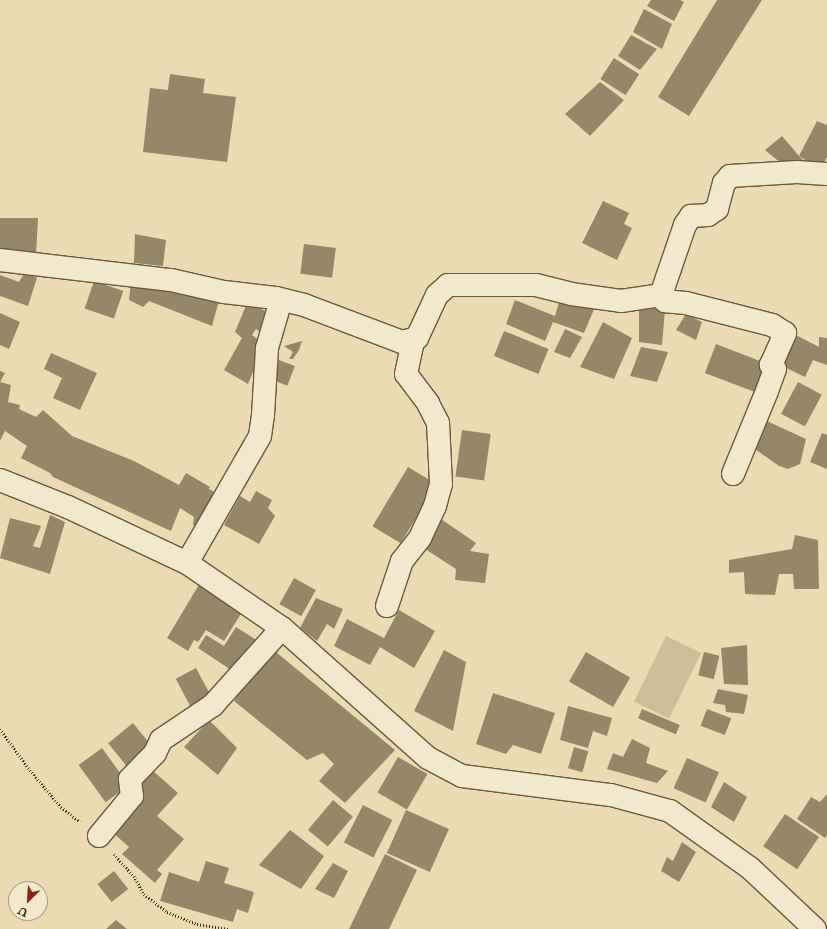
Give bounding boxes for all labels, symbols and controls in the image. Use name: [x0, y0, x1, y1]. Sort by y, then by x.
north arrow: [8, 881, 48, 921]
text: U: [16, 903, 31, 919]

